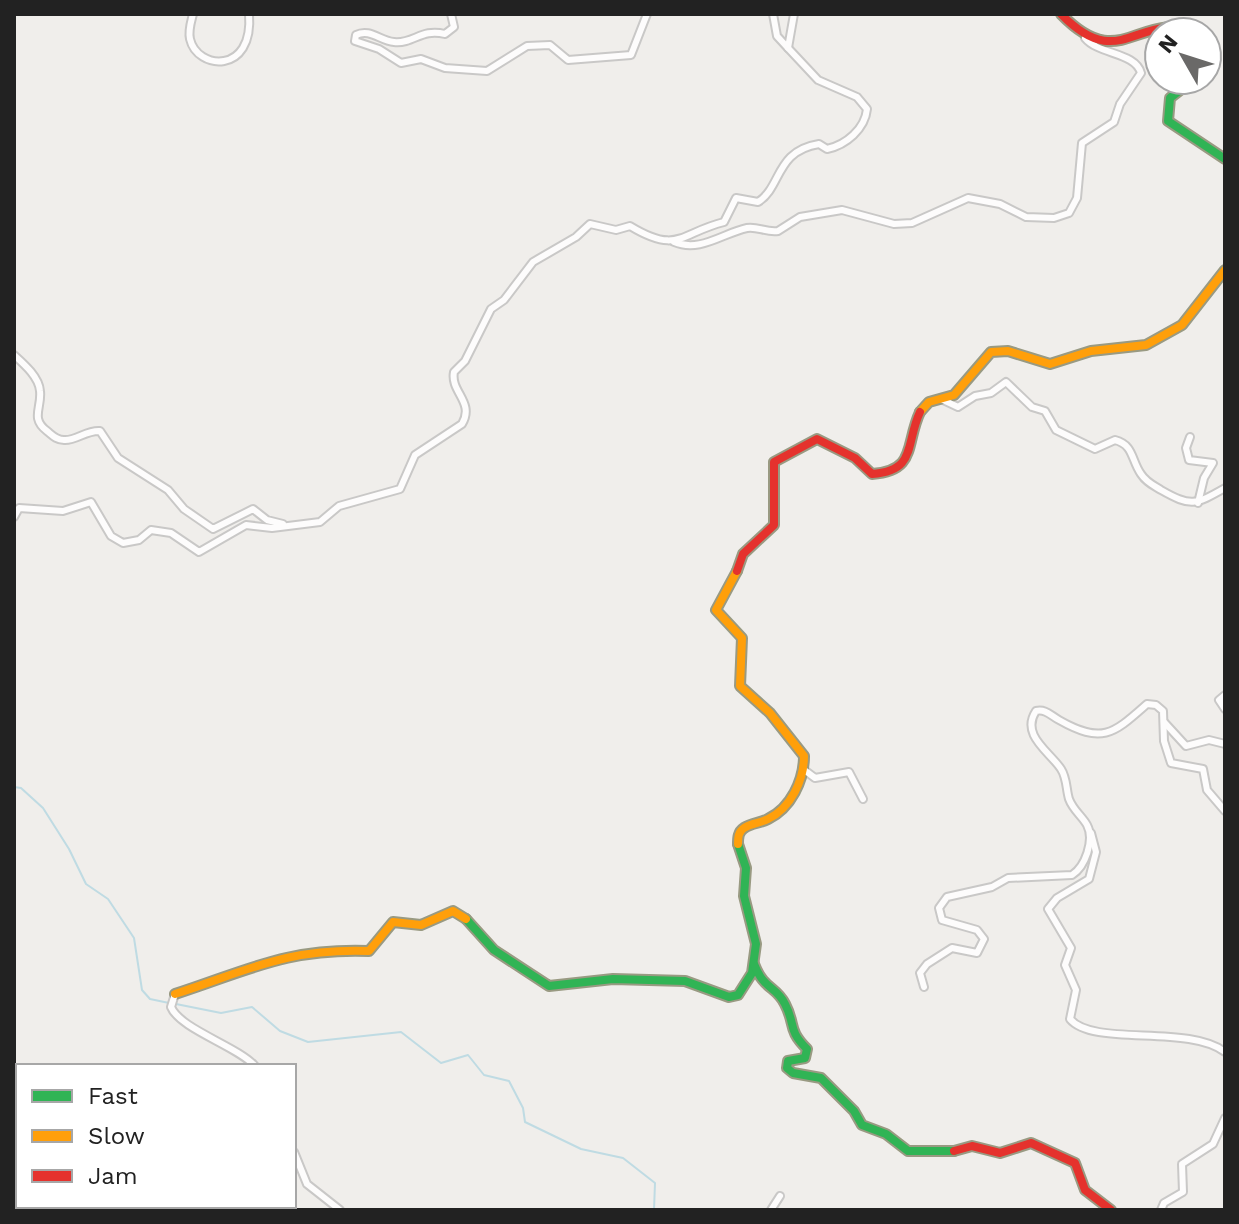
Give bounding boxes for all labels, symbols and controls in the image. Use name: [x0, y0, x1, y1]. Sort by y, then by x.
north arrow: [1143, 16, 1223, 96]
text: N: [1153, 30, 1183, 58]
legend: [16, 1064, 296, 1208]
text: Fast: [88, 1082, 138, 1110]
text: Slow: [88, 1122, 145, 1150]
text: Jam: [88, 1162, 138, 1190]

